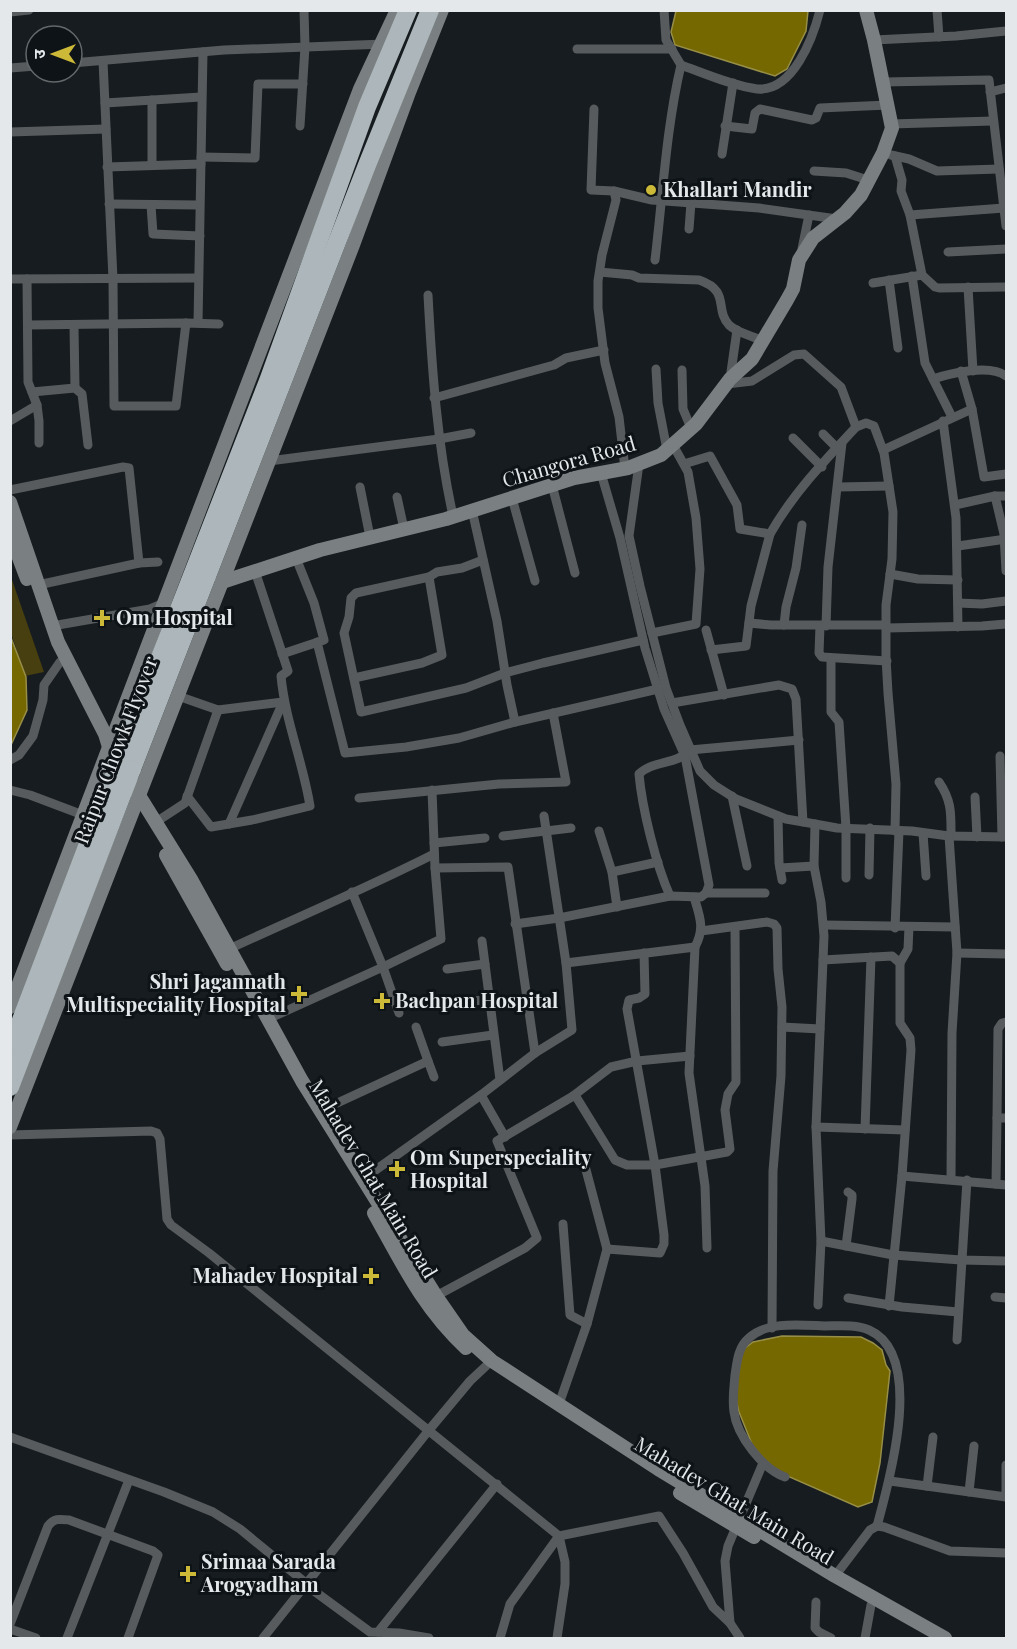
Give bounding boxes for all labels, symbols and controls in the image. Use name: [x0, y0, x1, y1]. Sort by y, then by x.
north arrow: [24, 24, 84, 84]
text: उ: [28, 49, 49, 59]
place label: Khallari Mandir: [663, 175, 812, 202]
marker: Khallari Mandir: [644, 183, 658, 197]
street label: Changora Road: [499, 429, 639, 493]
place label: Om Hospital: [116, 603, 233, 630]
marker: Om Hospital: [93, 609, 111, 627]
street label: Raipur Chowk Flyover: [66, 652, 163, 847]
place label: Shri Jagannath Multispeciality Hospital: [66, 967, 286, 1017]
marker: Shri Jagannath Multispeciality Hospital: [290, 985, 308, 1003]
place label: Bachpan Hospital: [395, 986, 558, 1013]
marker: Bachpan Hospital: [373, 992, 391, 1010]
street label: Mahadev Ghat Main Road: [304, 1074, 445, 1283]
place label: Om Superspeciality Hospital: [410, 1143, 592, 1193]
marker: Om Superspeciality Hospital: [388, 1160, 406, 1178]
place label: Mahadev Hospital: [193, 1261, 358, 1288]
marker: Mahadev Hospital: [362, 1267, 380, 1285]
street label: Mahadev Ghat Main Road: [630, 1429, 840, 1570]
place label: Srimaa Sarada Arogyadham: [200, 1547, 336, 1597]
marker: Srimaa Sarada Arogyadham: [179, 1565, 197, 1583]

